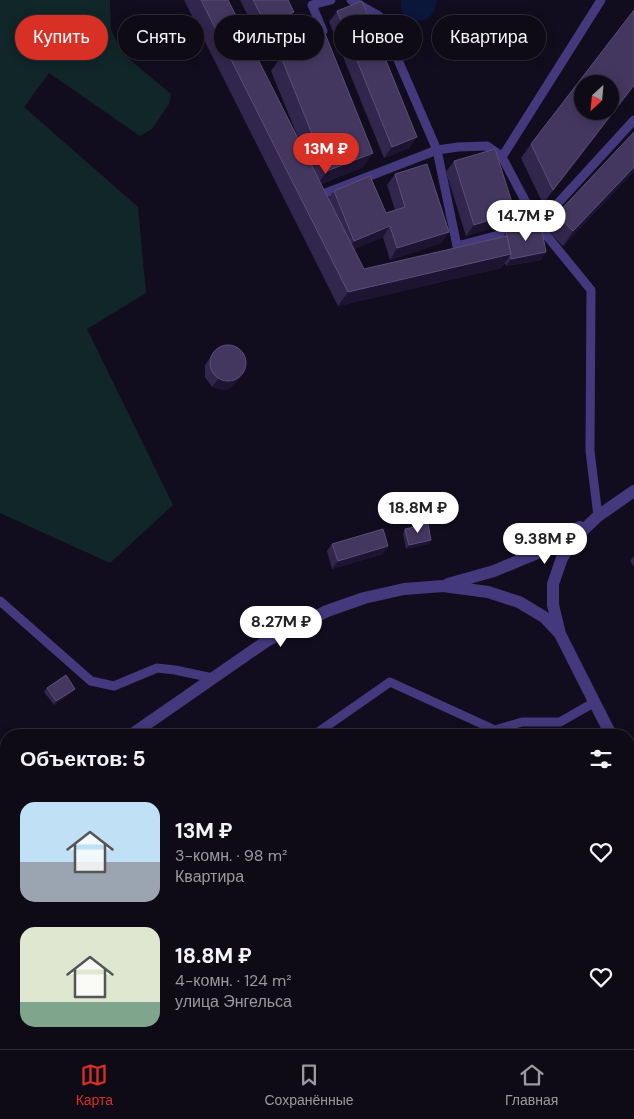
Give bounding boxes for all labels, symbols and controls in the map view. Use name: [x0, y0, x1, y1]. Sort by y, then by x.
chip: Купить: [15, 15, 108, 60]
chip: Снять: [118, 15, 204, 60]
chip: Фильтры: [214, 15, 324, 60]
chip: Новое: [334, 15, 422, 60]
chip: Квартира: [432, 15, 546, 60]
north arrow: [574, 75, 619, 120]
map controls: [574, 75, 619, 120]
pin: 13M ₽: [291, 132, 361, 175]
text: 13M ₽: [304, 138, 348, 159]
pin: 14.7M ₽: [480, 200, 572, 242]
text: 14.7M ₽: [498, 205, 554, 226]
pin: 18.8M ₽: [372, 492, 464, 534]
text: 18.8M ₽: [389, 497, 447, 518]
pin: 9.38M ₽: [499, 522, 591, 565]
text: 9.38M ₽: [514, 528, 576, 549]
pin: 8.27M ₽: [235, 606, 327, 648]
text: 8.27M ₽: [251, 611, 311, 632]
text: Объектов: 5: [20, 745, 146, 773]
icon: filters: [587, 745, 615, 773]
text: 13M ₽: [175, 817, 233, 845]
icon: home: [60, 822, 120, 882]
icon: heart: [587, 838, 615, 866]
text: 3-комн. · 98 m²: [175, 845, 287, 866]
text: Квартира: [175, 866, 244, 887]
text: 18.8M ₽: [175, 942, 252, 970]
icon: home: [60, 947, 120, 1007]
icon: heart: [587, 963, 615, 991]
text: 4-комн. · 124 m²: [175, 970, 292, 991]
text: улица Энгельса: [175, 991, 292, 1012]
tab: Карта: [76, 1061, 113, 1109]
tab: Сохранённые: [265, 1061, 354, 1109]
tab: Главная: [505, 1061, 558, 1109]

